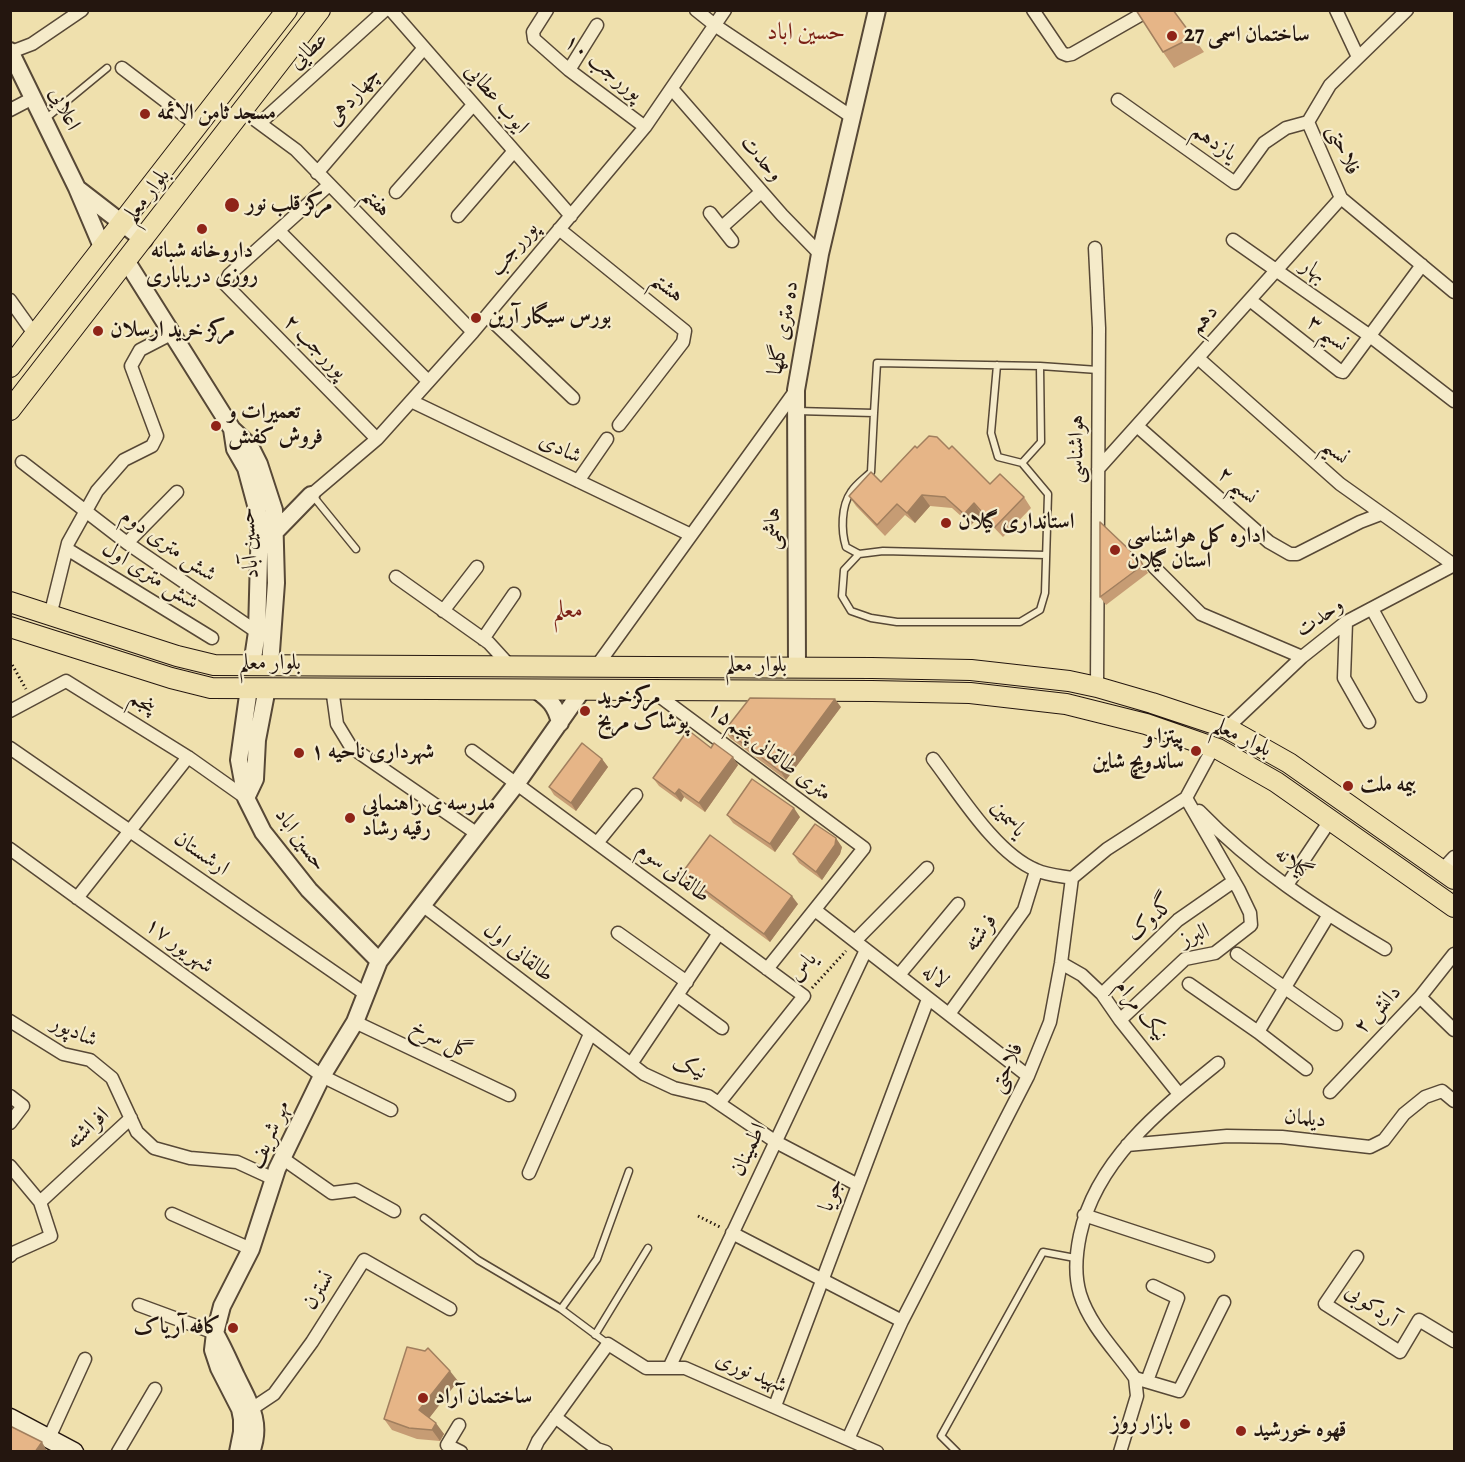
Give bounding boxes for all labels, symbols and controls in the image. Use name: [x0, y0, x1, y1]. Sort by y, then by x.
district label: حسین اباد: [767, 19, 845, 47]
place label: ساختمان اسمی 27: [1184, 23, 1310, 49]
street label: عطایی: [284, 27, 334, 75]
street label: پوررجب ۱۰: [558, 29, 648, 107]
marker: ساختمان اسمی 27: [1165, 29, 1179, 43]
street label: ایوب عطایی: [458, 58, 534, 140]
street label: چهاردهی: [321, 62, 387, 132]
street label: اعلایی: [42, 83, 86, 135]
place label: مسجد ثامن الائمه: [157, 101, 276, 127]
marker: مسجد ثامن الائمه: [138, 107, 152, 121]
street label: یازدهم: [1186, 118, 1242, 168]
street label: فلاحتی: [1321, 121, 1365, 179]
street label: وحدت: [734, 130, 788, 188]
street label: بلوار معلم: [118, 163, 176, 229]
street label: هفتم: [356, 183, 396, 223]
place label: مرکز قلب نور: [246, 192, 332, 218]
marker: مرکز قلب نور: [223, 196, 241, 214]
street label: پوررجب: [484, 216, 544, 282]
marker: داروخانه شبانه روزی دریاباری: [195, 222, 209, 236]
place label: داروخانه شبانه روزی دریاباری: [146, 239, 258, 290]
street label: بهار: [1295, 253, 1331, 289]
street label: هشتم: [645, 267, 689, 309]
street label: ده متری گلها: [763, 279, 805, 377]
street label: دهم: [1184, 300, 1224, 340]
place label: بورس سیگار آرین: [488, 305, 612, 331]
street label: پوررجب ۲: [277, 309, 353, 385]
street label: نسیم ۳: [1301, 310, 1353, 358]
marker: بورس سیگار آرین: [469, 311, 483, 325]
place label: مرکز خرید ارسلان: [110, 318, 235, 344]
marker: مرکز خرید ارسلان: [91, 324, 105, 338]
place label: تعمیرات و فروش کفش: [228, 400, 323, 452]
street label: هواشناسی: [1063, 414, 1091, 484]
marker: تعمیرات و فروش کفش: [209, 419, 223, 433]
street label: شادی: [534, 427, 586, 471]
street label: نسیم: [1316, 433, 1354, 471]
street label: نسیم ٢: [1211, 461, 1263, 511]
street label: شش متری دوم: [115, 503, 221, 589]
street label: حسین آباد: [234, 506, 266, 580]
street label: هاشمی: [761, 507, 787, 551]
place label: استانداری گیلان: [958, 510, 1074, 536]
marker: استانداری گیلان: [939, 516, 953, 530]
place label: اداره کل هواشناسی استان گیلان: [1127, 524, 1266, 576]
street label: شش متری اول: [97, 536, 203, 616]
marker: اداره کل هواشناسی استان گیلان: [1108, 543, 1122, 557]
street label: وحدت: [1291, 592, 1349, 644]
district label: معلم: [553, 597, 583, 625]
street label: بلوار معلم: [239, 651, 301, 677]
street label: بلوار معلم: [725, 653, 787, 679]
street label: پنجم: [124, 685, 160, 721]
place label: مرکزخرید پوشاک مریخ: [597, 685, 689, 736]
street label: ۱۵متری طالقانی پنجم: [701, 697, 837, 807]
marker: مرکزخرید پوشاک مریخ: [578, 704, 592, 718]
street label: بلوار معلم: [1208, 713, 1276, 763]
place label: پیتزا و ساندویچ شاین: [1092, 725, 1184, 776]
place label: شهرداری ناحیه ۱: [311, 740, 434, 766]
marker: پیتزا و ساندویچ شاین: [1189, 744, 1203, 758]
marker: شهرداری ناحیه ۱: [292, 746, 306, 760]
place label: بیمه ملت: [1360, 773, 1416, 799]
marker: بیمه ملت: [1341, 779, 1355, 793]
place label: مدرسه ی راهنمایی رقیه رشاد: [362, 792, 495, 843]
street label: یاسمین: [984, 795, 1032, 843]
street label: حسین اباد: [268, 803, 332, 877]
marker: مدرسه ی راهنمایی رقیه رشاد: [343, 811, 357, 825]
street label: ارشستان: [168, 826, 234, 882]
street label: طالقانی سوم: [631, 837, 715, 909]
street label: گیلانه: [1269, 841, 1317, 887]
street label: گدوک: [1121, 891, 1181, 947]
street label: فرشته: [958, 909, 1004, 957]
street label: ۱۷ شهریور: [139, 912, 219, 980]
street label: طالقانی اول: [478, 917, 558, 989]
street label: البرز: [1176, 918, 1214, 954]
street label: یاس: [783, 947, 823, 987]
street label: لاله: [917, 959, 953, 995]
street label: نیک مرام: [1109, 975, 1173, 1047]
street label: دانش ۲: [1349, 980, 1407, 1040]
street label: شادپور: [47, 1010, 101, 1054]
street label: گل سرخ: [406, 1014, 476, 1066]
street label: فلاحتی: [984, 1039, 1030, 1097]
street label: نیک: [668, 1050, 710, 1086]
street label: مهر شریف: [243, 1097, 297, 1173]
street label: افراشته: [61, 1102, 115, 1156]
street label: دیلمان: [1283, 1104, 1327, 1134]
street label: اطمینان: [725, 1119, 773, 1181]
street label: جویا: [814, 1174, 850, 1216]
street label: نسترن: [297, 1267, 341, 1315]
street label: آردکوبی: [1339, 1278, 1403, 1334]
place label: کافه آریاک: [133, 1315, 221, 1341]
marker: کافه آریاک: [226, 1321, 240, 1335]
street label: شهید نوری: [711, 1346, 791, 1400]
place label: ساختمان آراد: [435, 1385, 532, 1411]
marker: ساختمان آراد: [416, 1391, 430, 1405]
place label: بازار روز: [1111, 1411, 1173, 1437]
marker: بازار روز: [1178, 1417, 1192, 1431]
place label: قهوه خورشید: [1253, 1418, 1347, 1444]
marker: قهوه خورشید: [1234, 1424, 1248, 1438]

